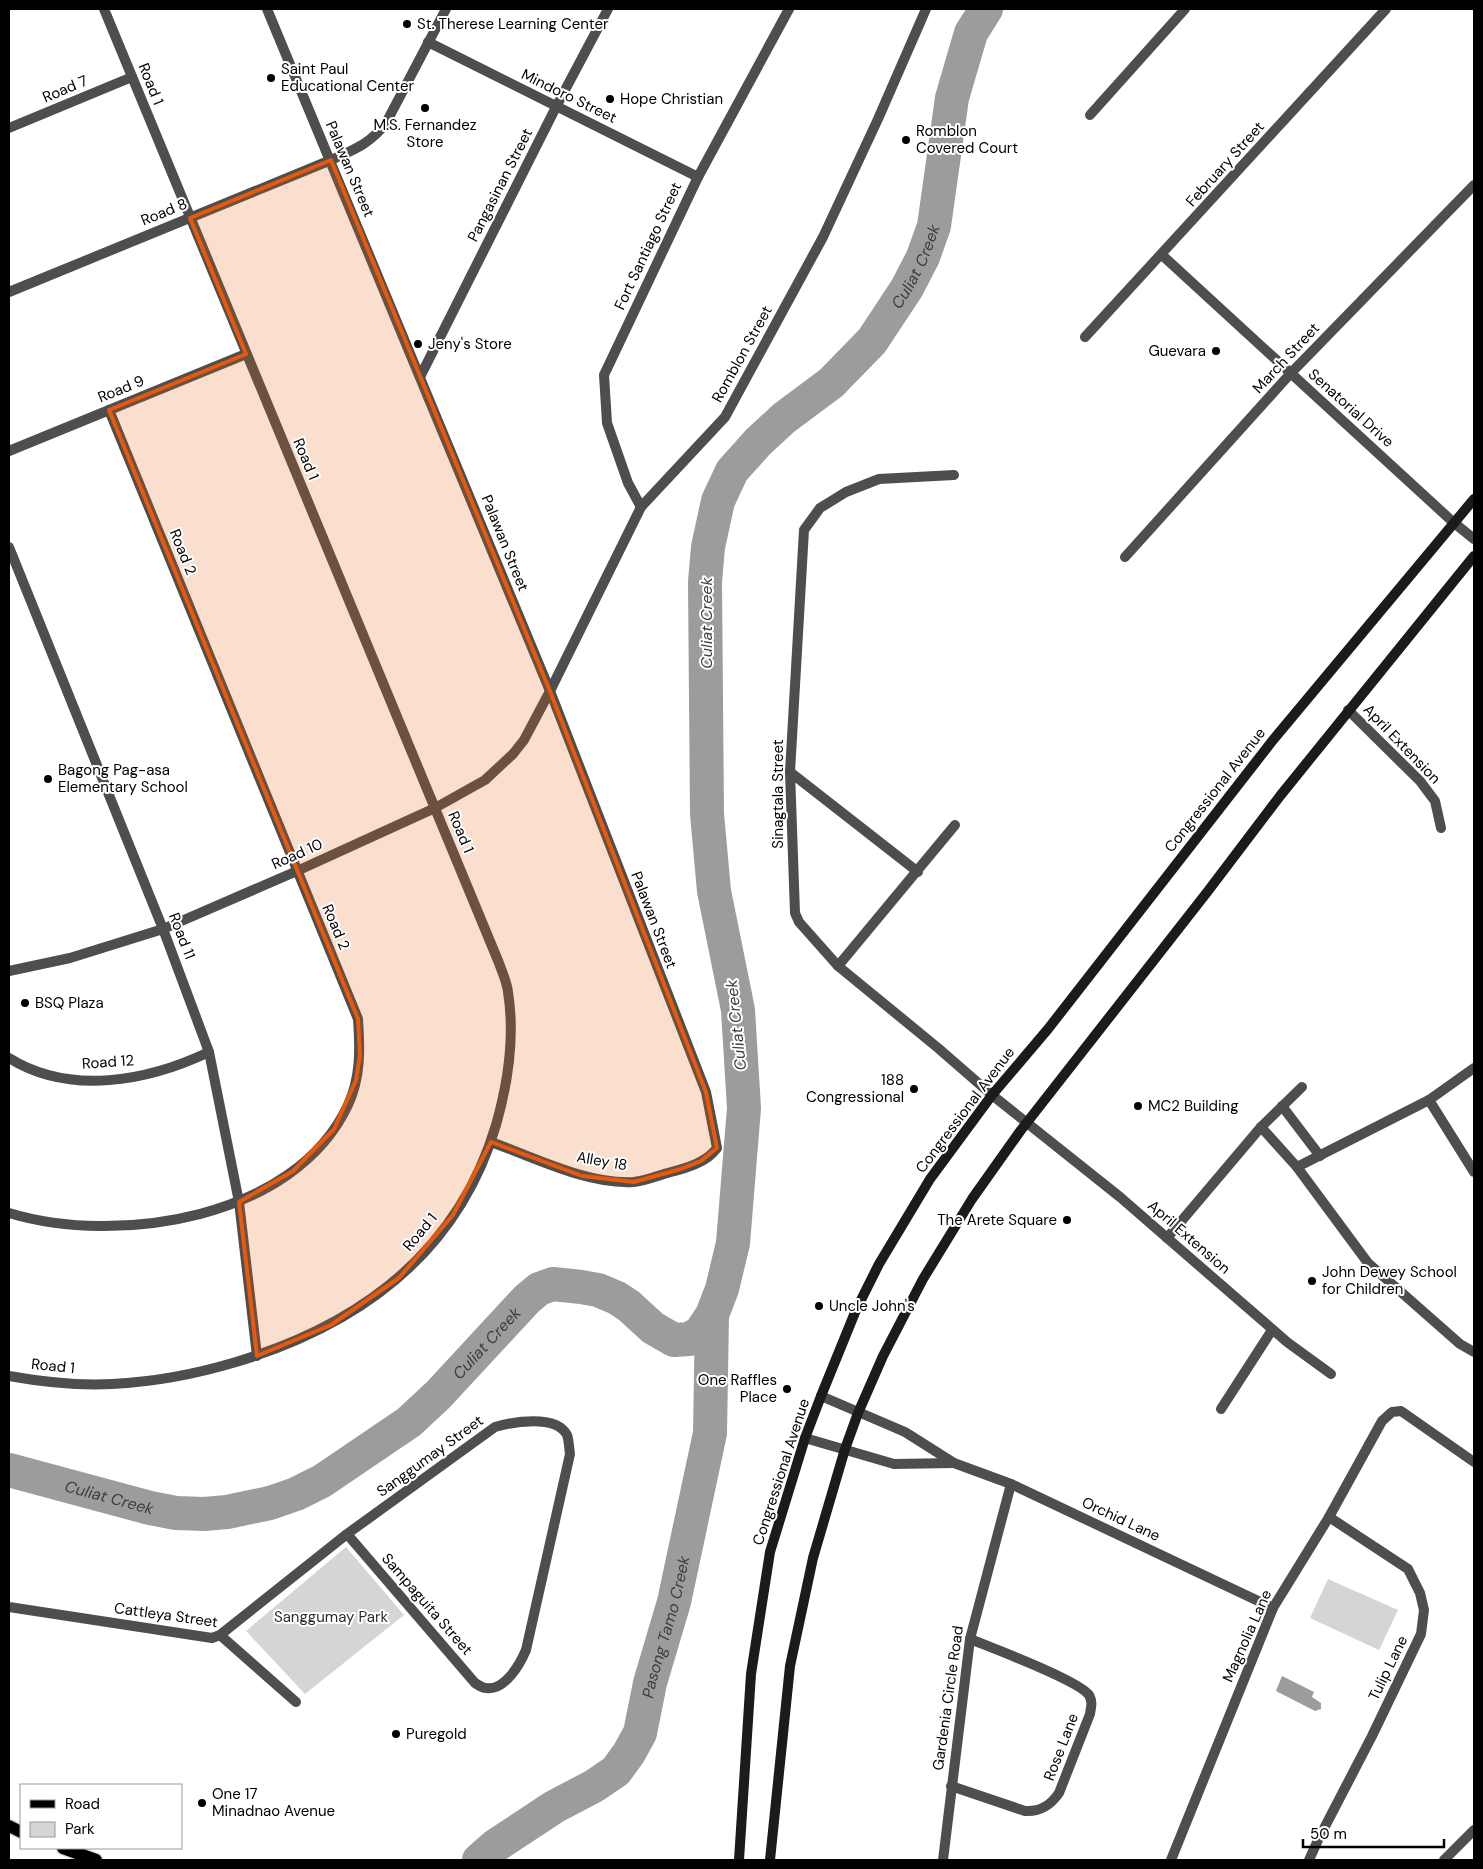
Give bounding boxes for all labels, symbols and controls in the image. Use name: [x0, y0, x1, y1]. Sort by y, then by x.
place label: St. Therese Learning Center: [417, 14, 609, 34]
marker: St. Therese Learning Center: [401, 18, 413, 30]
place label: Saint Paul Educational Center: [281, 59, 415, 96]
street label: Road 1: [134, 60, 168, 108]
street label: Mindoro Street: [518, 64, 620, 128]
street label: Road 7: [39, 71, 91, 107]
marker: Saint Paul Educational Center: [265, 72, 277, 84]
place label: Hope Christian: [620, 89, 723, 109]
marker: Hope Christian: [604, 93, 616, 105]
marker: M.S. Fernandez Store: [419, 102, 431, 114]
place label: M.S. Fernandez Store: [373, 115, 477, 152]
street label: February Street: [1181, 117, 1269, 211]
street label: Palawan Street: [321, 118, 379, 220]
place label: Romblon Covered Court: [916, 121, 1018, 158]
street label: Pangasinan Street: [463, 125, 537, 245]
marker: Romblon Covered Court: [900, 134, 912, 146]
street label: Fort Santiago Street: [610, 179, 686, 313]
street label: Road 8: [138, 194, 190, 230]
water label: Culiat Creek: [886, 221, 945, 312]
street label: Romblon Street: [707, 302, 777, 406]
street label: March Street: [1248, 318, 1324, 398]
place label: Jeny's Store: [428, 334, 512, 354]
marker: Jeny's Store: [412, 338, 424, 350]
place label: Guevara: [1148, 341, 1206, 361]
marker: Guevara: [1210, 345, 1222, 357]
street label: Senatorial Drive: [1304, 364, 1398, 452]
street label: Road 9: [95, 371, 147, 407]
street label: Road 1: [288, 435, 324, 483]
street label: Palawan Street: [477, 492, 533, 594]
street label: Road 2: [165, 526, 201, 578]
water label: Culiat Creek: [696, 577, 717, 669]
street label: April Extension: [1359, 700, 1445, 788]
street label: Congressional Avenue: [1160, 724, 1270, 856]
street label: Sinagtala Street: [768, 739, 788, 849]
place label: Bagong Pag-asa Elementary School: [58, 760, 188, 797]
marker: Bagong Pag-asa Elementary School: [42, 773, 54, 785]
street label: Road 1: [443, 808, 479, 856]
street label: Road 10: [268, 834, 326, 874]
street label: Palawan Street: [626, 869, 682, 971]
street label: Road 2: [318, 901, 354, 953]
street label: Road 11: [164, 910, 200, 962]
water label: Culiat Creek: [721, 978, 751, 1072]
place label: BSQ Plaza: [35, 993, 104, 1013]
marker: BSQ Plaza: [19, 997, 31, 1009]
street label: Congressional Avenue: [911, 1043, 1019, 1177]
street label: Road 12: [81, 1050, 135, 1074]
place label: 188 Congressional: [806, 1070, 904, 1107]
marker: 188 Congressional: [908, 1083, 920, 1095]
place label: MC2 Building: [1148, 1096, 1239, 1116]
marker: MC2 Building: [1132, 1100, 1144, 1112]
street label: Alley 18: [575, 1147, 629, 1175]
street label: April Extension: [1144, 1196, 1234, 1278]
street label: Road 1: [398, 1209, 442, 1255]
place label: The Arete Square: [937, 1210, 1057, 1230]
marker: The Arete Square: [1061, 1214, 1073, 1226]
place label: John Dewey School for Children: [1322, 1262, 1457, 1299]
marker: John Dewey School for Children: [1306, 1275, 1318, 1287]
place label: Uncle John's: [829, 1296, 915, 1316]
marker: Uncle John's: [813, 1300, 825, 1312]
water label: Culiat Creek: [448, 1302, 526, 1383]
street label: Road 1: [30, 1354, 76, 1378]
place label: One Raffles Place: [698, 1370, 777, 1407]
marker: One Raffles Place: [781, 1383, 793, 1395]
street label: Congressional Avenue: [748, 1396, 814, 1548]
street label: Sanggumay Street: [373, 1411, 487, 1501]
water label: Culiat Creek: [63, 1475, 157, 1519]
street label: Orchid Lane: [1079, 1492, 1163, 1546]
street label: Sampaguita Street: [377, 1549, 477, 1659]
water label: Pasong Tamo Creek: [637, 1553, 694, 1700]
street label: Magnolia Lane: [1218, 1587, 1276, 1685]
street label: Cattleya Street: [113, 1598, 219, 1632]
park label: Sanggumay Park: [274, 1607, 388, 1627]
street label: Gardenia Circle Road: [928, 1624, 968, 1772]
street label: Tulip Lane: [1364, 1632, 1412, 1704]
street label: Rose Lane: [1039, 1710, 1083, 1784]
place label: Puregold: [406, 1724, 467, 1744]
marker: Puregold: [390, 1728, 402, 1740]
legend: [20, 1784, 182, 1849]
place label: One 17 Minadnao Avenue: [212, 1784, 335, 1821]
text: Road: [65, 1794, 100, 1814]
marker: One 17 Minadnao Avenue: [196, 1797, 208, 1809]
scale bar: [1303, 1816, 1444, 1848]
text: Park: [65, 1819, 95, 1839]
text: 50 m: [1310, 1824, 1347, 1844]

